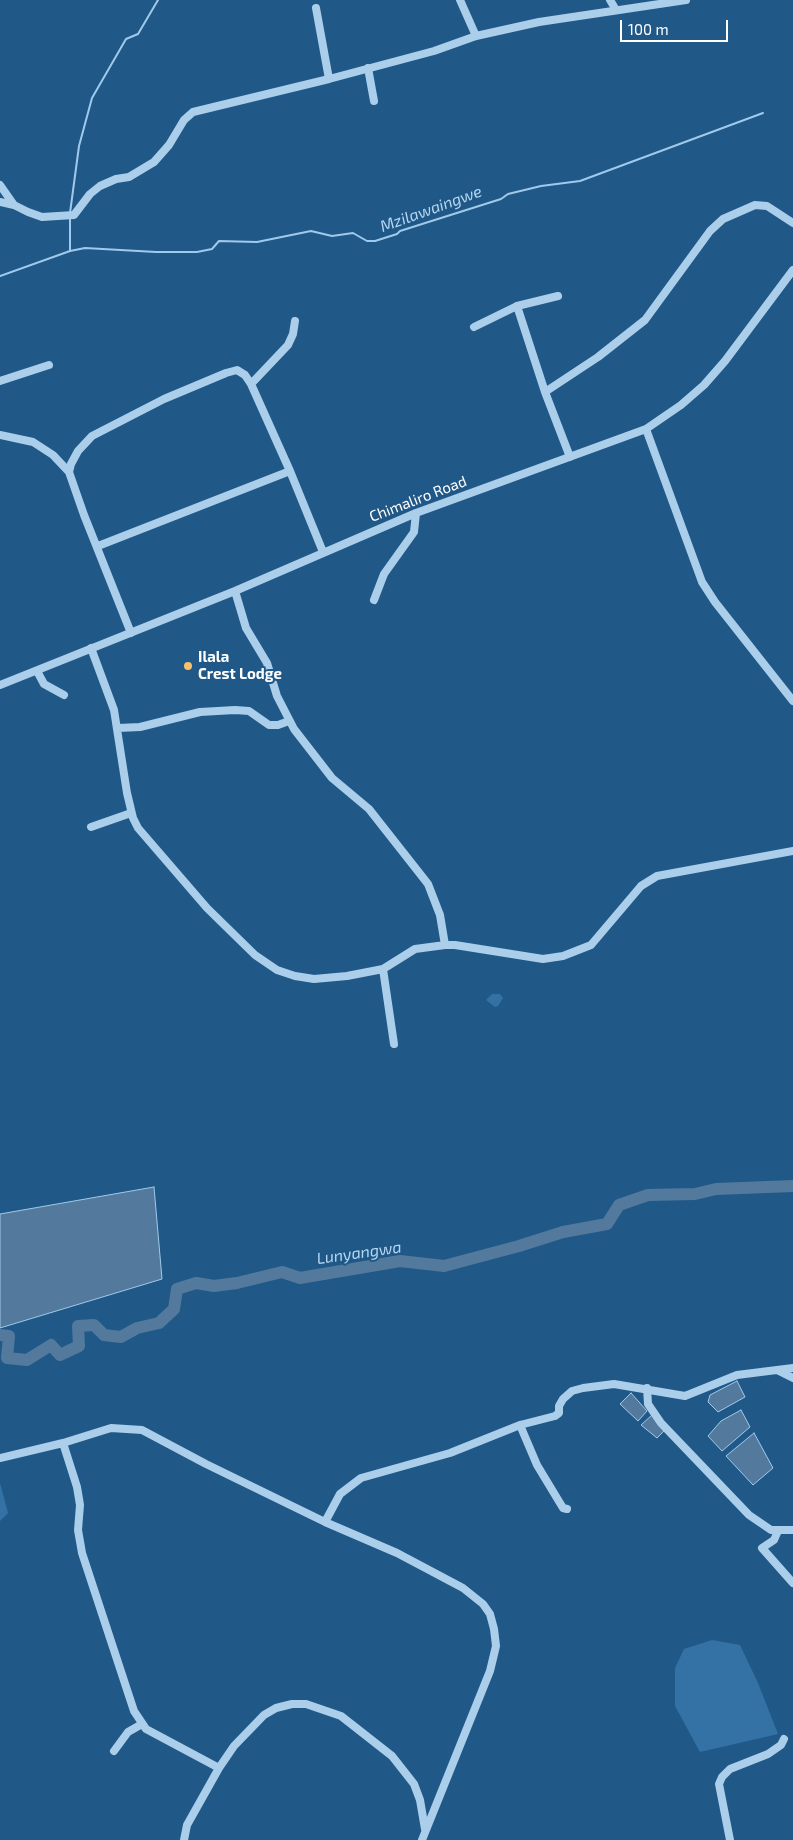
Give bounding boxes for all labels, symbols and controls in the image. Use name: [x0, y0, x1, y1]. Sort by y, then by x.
scale bar: [623, 10, 730, 42]
text: 100 m: [628, 20, 669, 38]
water label: Mzilawaingwe: [377, 182, 485, 236]
street label: Chimaliro Road: [367, 472, 469, 526]
place label: Ilala Crest Lodge: [198, 648, 282, 683]
marker: Ilala Crest Lodge: [182, 660, 194, 672]
water label: Lunyangwa: [315, 1238, 403, 1268]

